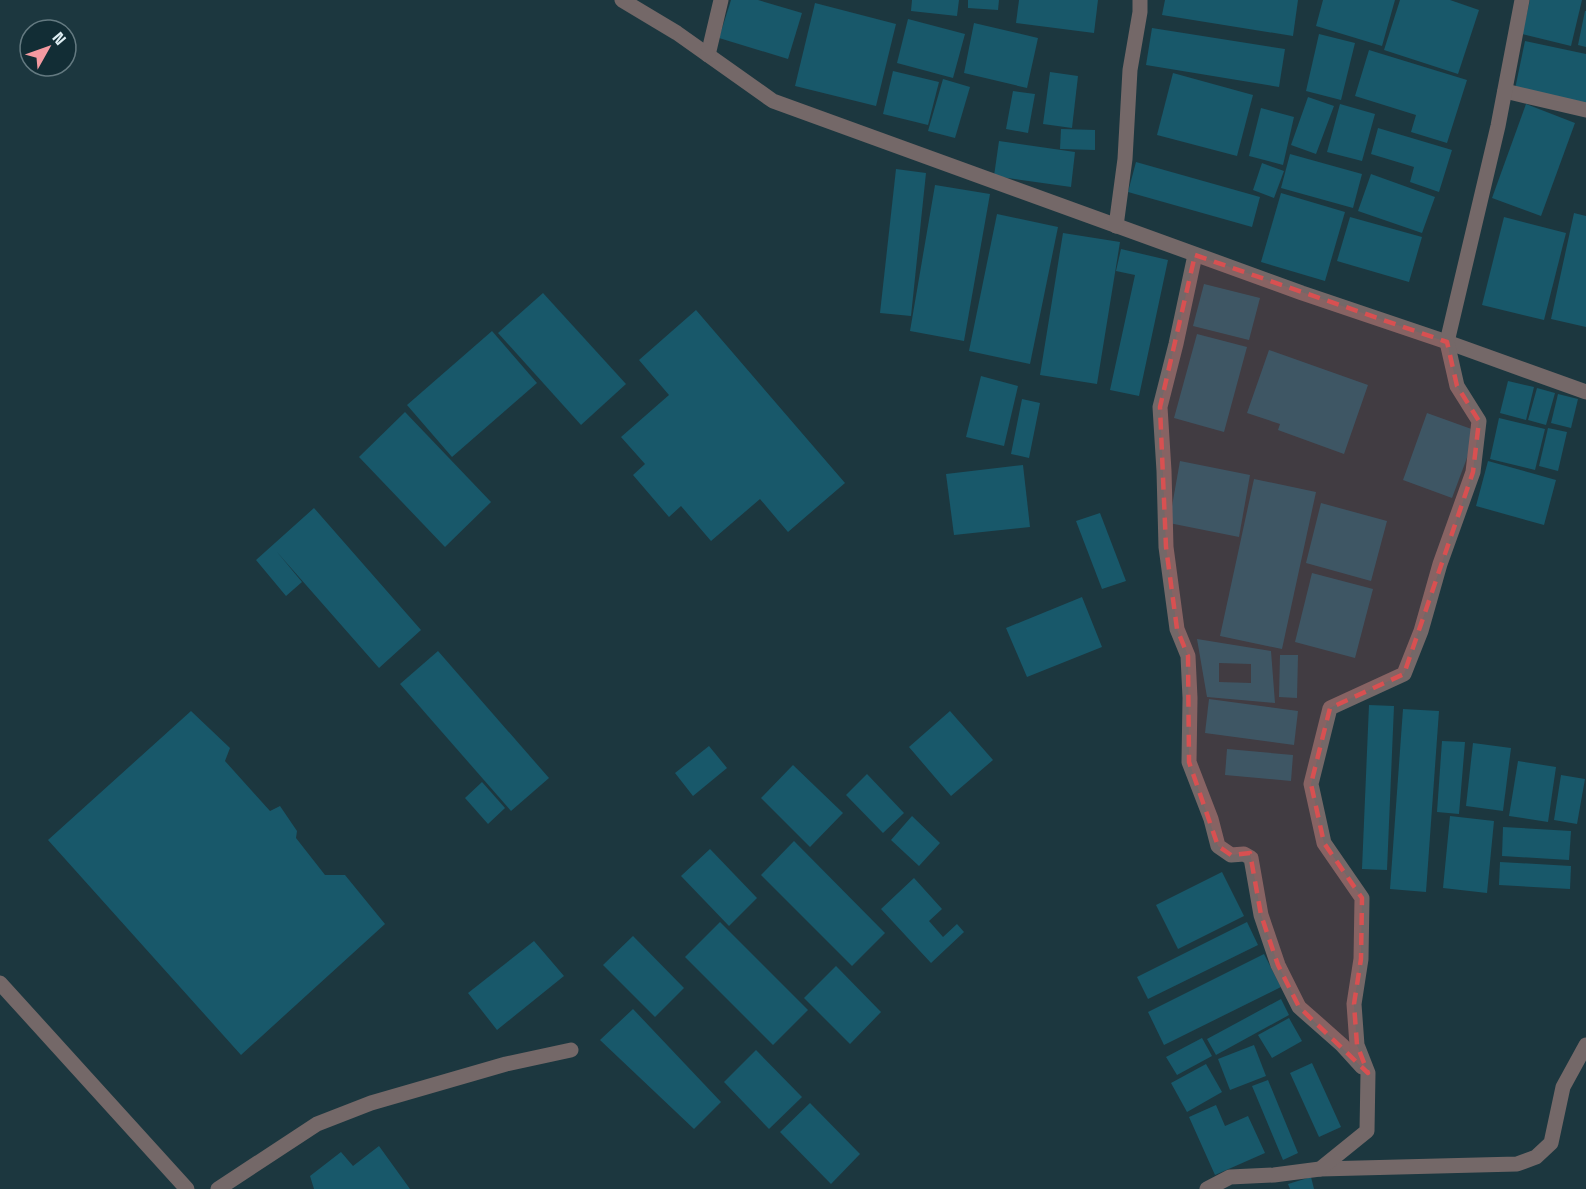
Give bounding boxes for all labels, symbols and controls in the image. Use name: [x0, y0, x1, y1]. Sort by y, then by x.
north arrow: [18, 18, 78, 78]
text: N: [48, 28, 71, 50]

